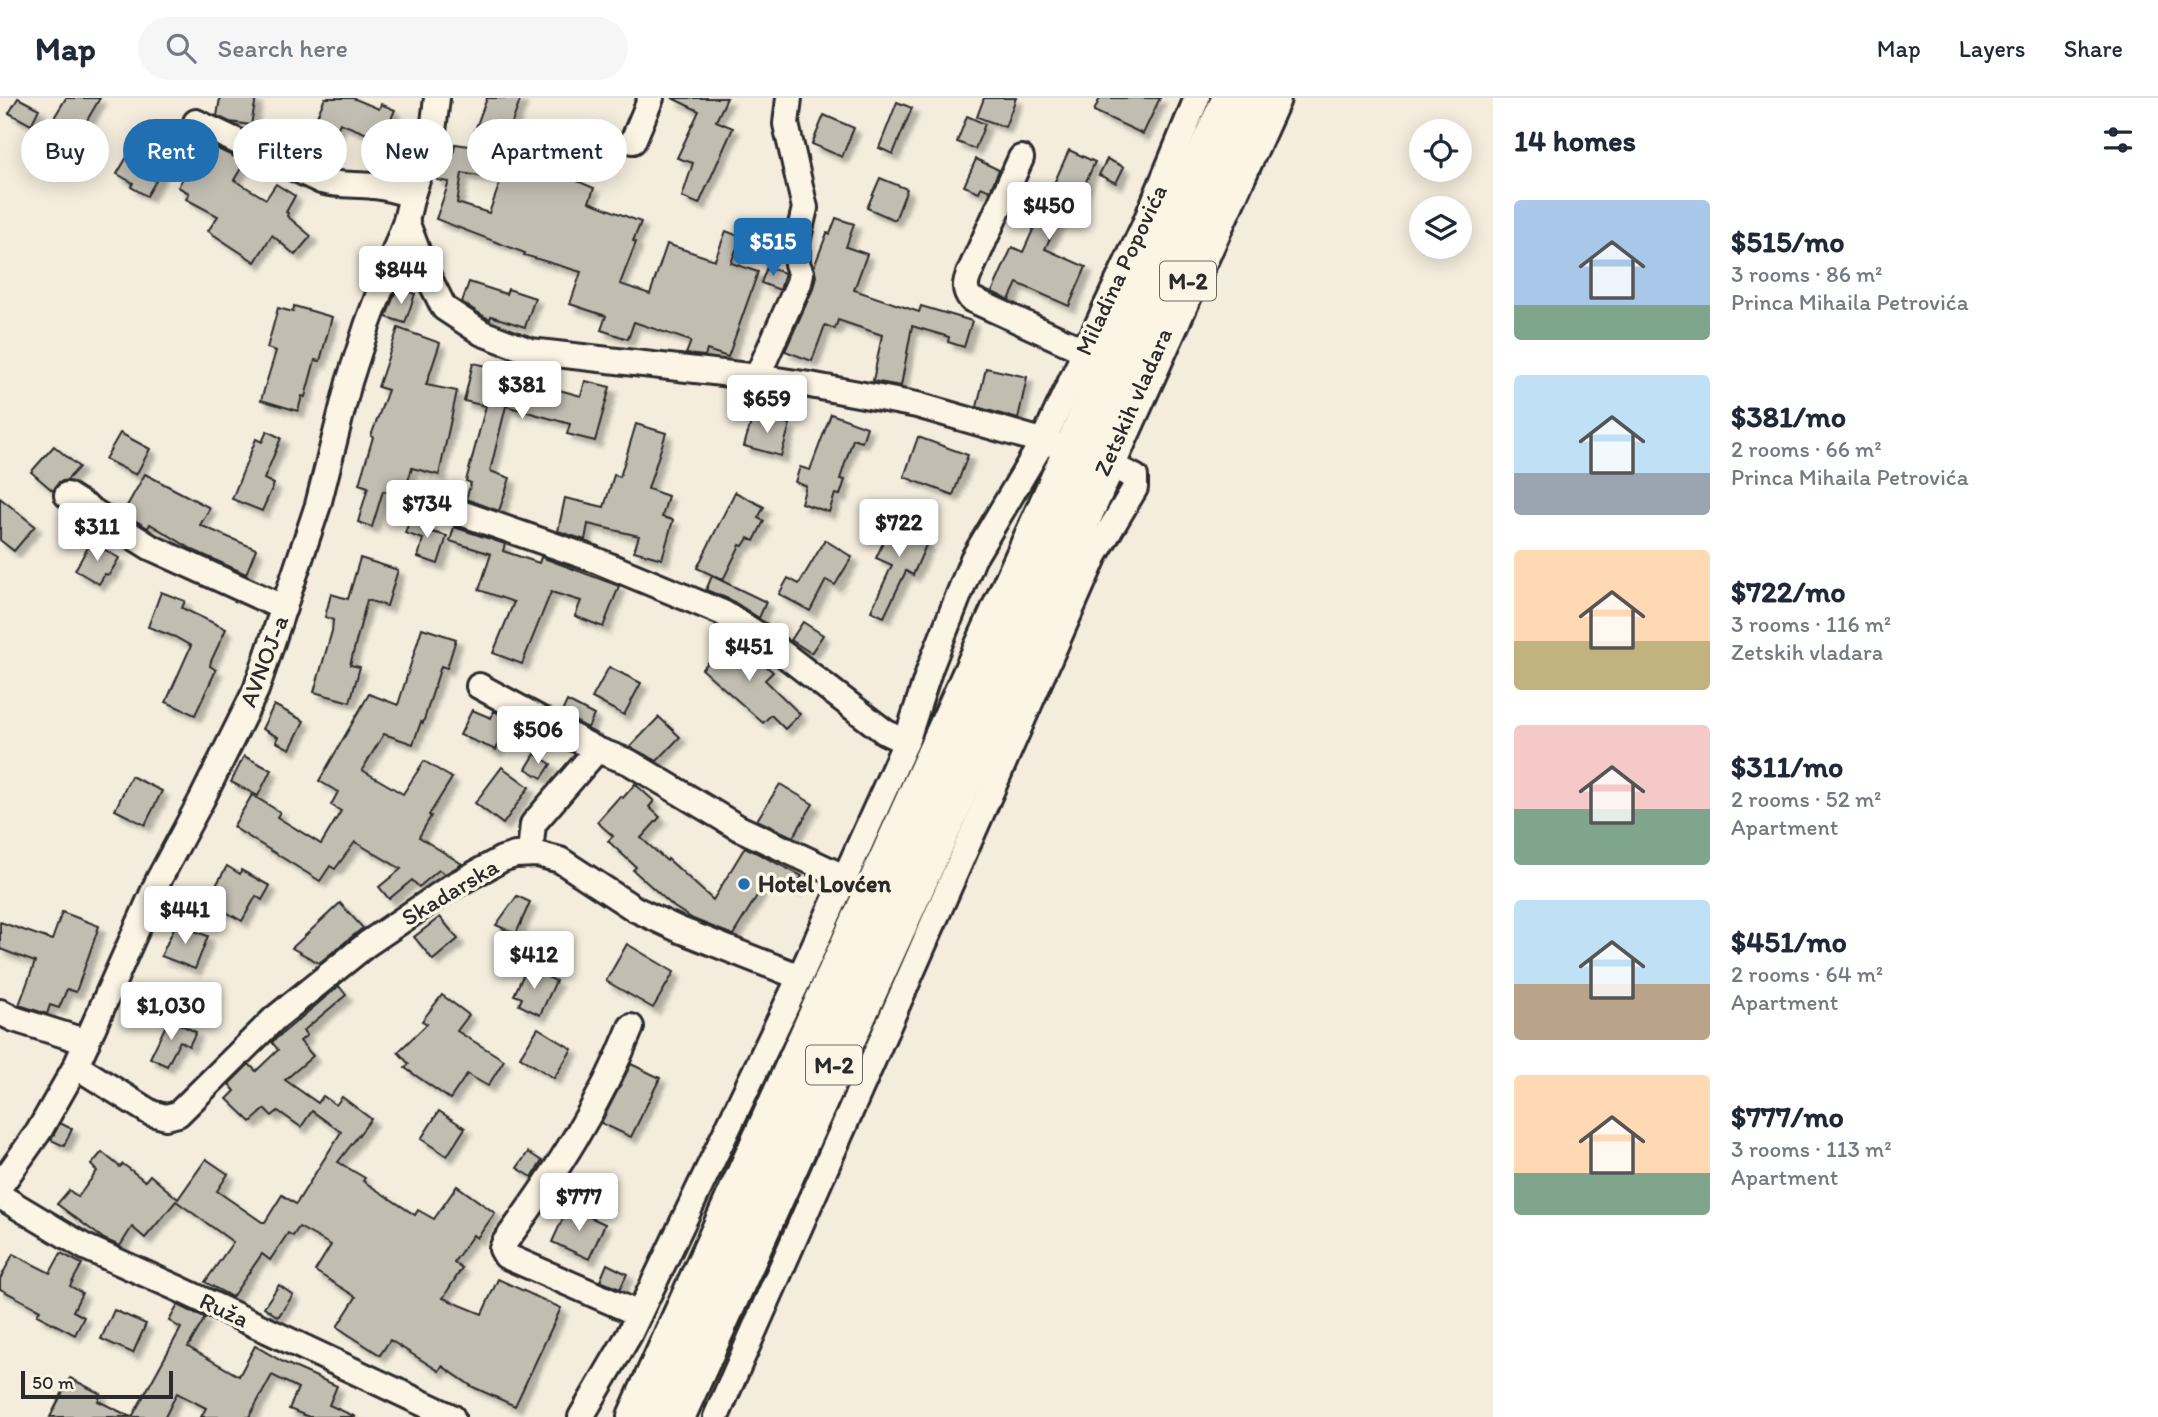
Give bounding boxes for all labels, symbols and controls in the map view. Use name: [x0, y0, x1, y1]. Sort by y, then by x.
search box: [138, 17, 628, 80]
text: Map: [35, 29, 96, 68]
icon: search: [162, 29, 200, 67]
text: Search here: [218, 32, 348, 64]
text: Map: [1877, 34, 1921, 63]
text: Layers: [1959, 34, 2026, 63]
text: Share: [2064, 34, 2123, 63]
chip: Buy: [21, 119, 109, 182]
chip: Rent: [123, 119, 219, 182]
chip: Filters: [233, 119, 347, 182]
chip: New: [361, 119, 453, 182]
chip: Apartment: [467, 119, 627, 182]
map controls: [1409, 119, 1472, 259]
button: locate: [1409, 119, 1472, 182]
icon: filters: [2099, 121, 2137, 159]
text: 14 homes: [1514, 122, 1636, 159]
street label: Miladina Popovića: [1068, 180, 1173, 360]
pin: $450: [1008, 183, 1090, 242]
text: $450: [1023, 191, 1075, 219]
button: layers: [1409, 196, 1472, 259]
pin: $515: [732, 218, 814, 278]
text: $515/mo: [1731, 223, 1845, 260]
text: $515: [750, 227, 796, 255]
icon: home: [1570, 228, 1654, 312]
pin: $844: [360, 246, 442, 306]
text: $844: [375, 255, 427, 283]
text: 3 rooms · 86 m²: [1731, 260, 1883, 288]
road number: M-2: [1160, 262, 1216, 300]
text: Princa Mihaila Petrovića: [1731, 288, 1969, 316]
street label: Zetskih vladara: [1087, 323, 1178, 480]
pin: $381: [481, 362, 563, 421]
text: $381: [498, 370, 546, 398]
pin: $659: [726, 376, 808, 435]
text: $659: [743, 384, 791, 412]
text: $381/mo: [1731, 398, 1846, 435]
icon: home: [1570, 403, 1654, 487]
text: 2 rooms · 66 m²: [1731, 435, 1882, 463]
text: Princa Mihaila Petrovića: [1731, 463, 1969, 491]
pin: $734: [386, 480, 468, 540]
text: $734: [402, 489, 452, 517]
pin: $722: [858, 500, 940, 559]
pin: $311: [56, 504, 138, 563]
text: $722: [875, 508, 923, 536]
text: $311: [74, 512, 120, 540]
text: $722/mo: [1731, 573, 1846, 610]
icon: home: [1570, 578, 1654, 662]
street label: AVNOJ-a: [233, 610, 294, 711]
text: 3 rooms · 116 m²: [1731, 610, 1891, 638]
pin: $451: [708, 624, 790, 683]
text: $451: [725, 632, 773, 660]
text: Zetskih vladara: [1731, 638, 1883, 666]
pin: $506: [497, 706, 579, 766]
text: $506: [513, 715, 563, 743]
text: $311/mo: [1731, 748, 1843, 785]
icon: home: [1570, 753, 1654, 837]
text: 2 rooms · 52 m²: [1731, 785, 1881, 813]
text: Apartment: [1731, 813, 1838, 841]
street label: Skadarska: [396, 851, 504, 932]
place label: Hotel Lovćen: [758, 869, 892, 898]
marker: Hotel Lovćen: [736, 876, 752, 892]
pin: $441: [144, 886, 226, 946]
text: $441: [160, 895, 210, 923]
text: $451/mo: [1731, 923, 1847, 960]
icon: home: [1570, 928, 1654, 1012]
pin: $412: [493, 932, 575, 991]
text: $412: [510, 940, 558, 968]
text: 2 rooms · 64 m²: [1731, 960, 1883, 988]
pin: $1,030: [114, 982, 228, 1042]
text: Apartment: [1731, 988, 1838, 1016]
text: $1,030: [137, 991, 205, 1019]
road number: M-2: [806, 1046, 862, 1084]
text: $777/mo: [1731, 1098, 1844, 1135]
icon: home: [1570, 1103, 1654, 1187]
text: 3 rooms · 113 m²: [1731, 1135, 1892, 1163]
text: Apartment: [1731, 1163, 1838, 1191]
pin: $777: [538, 1174, 620, 1233]
text: $777: [556, 1182, 602, 1210]
street label: Ruža: [195, 1286, 253, 1333]
scale bar: [21, 1368, 173, 1400]
text: 50 m: [32, 1371, 74, 1394]

